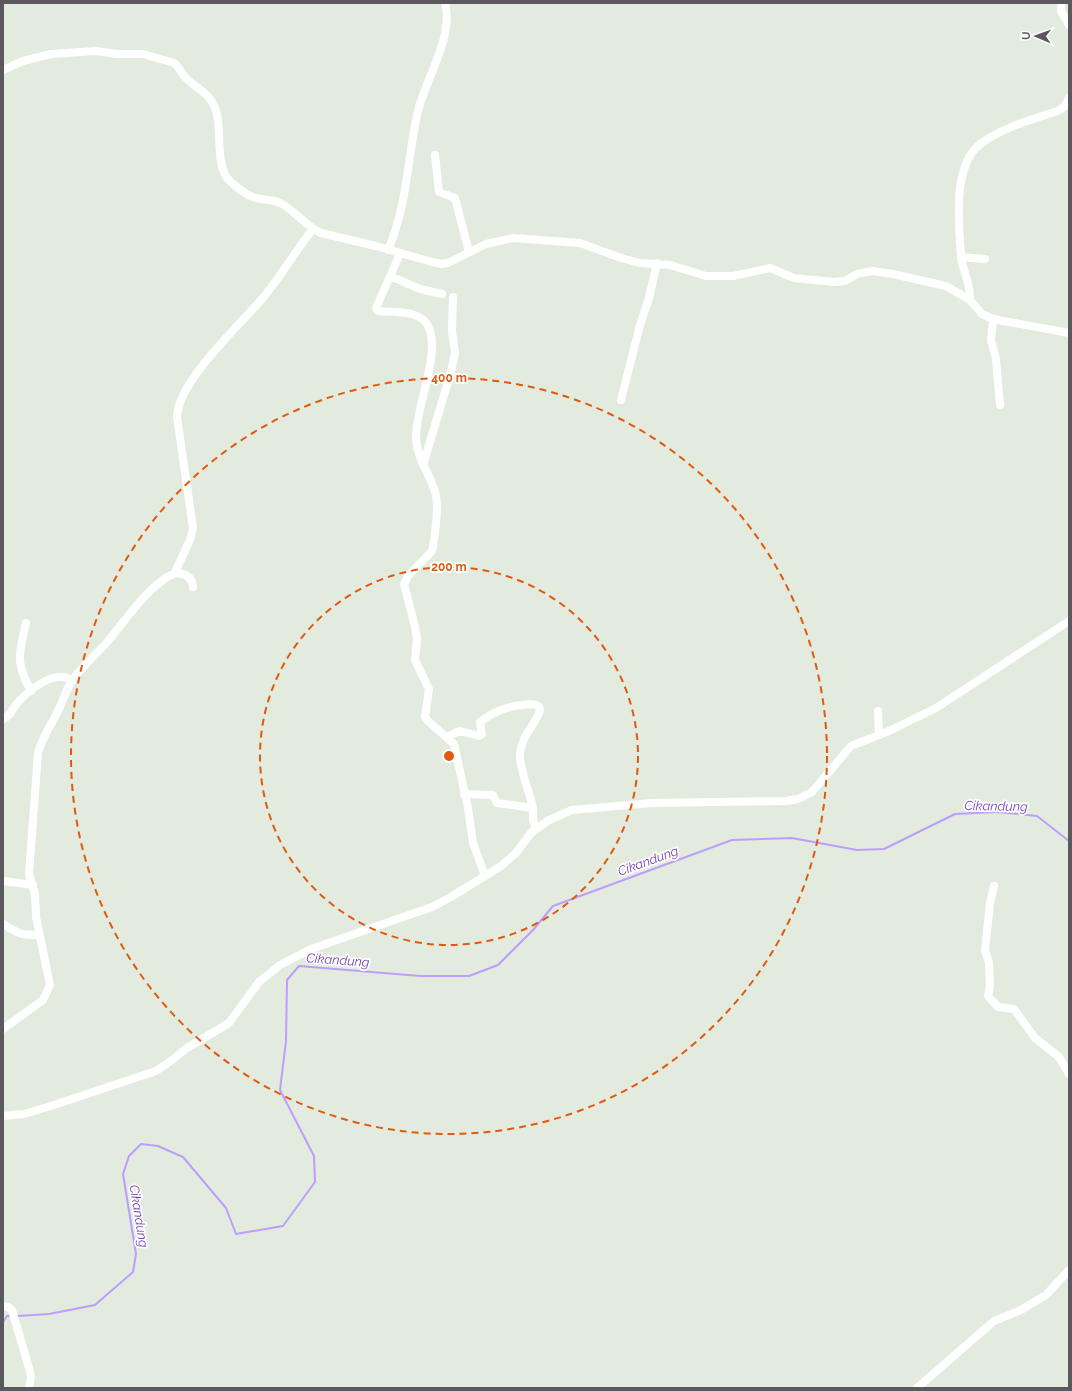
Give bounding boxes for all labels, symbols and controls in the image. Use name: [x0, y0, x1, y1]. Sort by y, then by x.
north arrow: [1016, 16, 1056, 56]
text: U: [1020, 31, 1033, 40]
text: 400 m: [431, 371, 467, 385]
text: 200 m: [431, 560, 467, 574]
centre of rings: [442, 749, 456, 763]
water label: Cikandung: [964, 798, 1028, 814]
water label: Cikandung: [616, 843, 681, 879]
water label: Cikandung: [306, 950, 370, 970]
water label: Cikandung: [127, 1184, 151, 1249]

